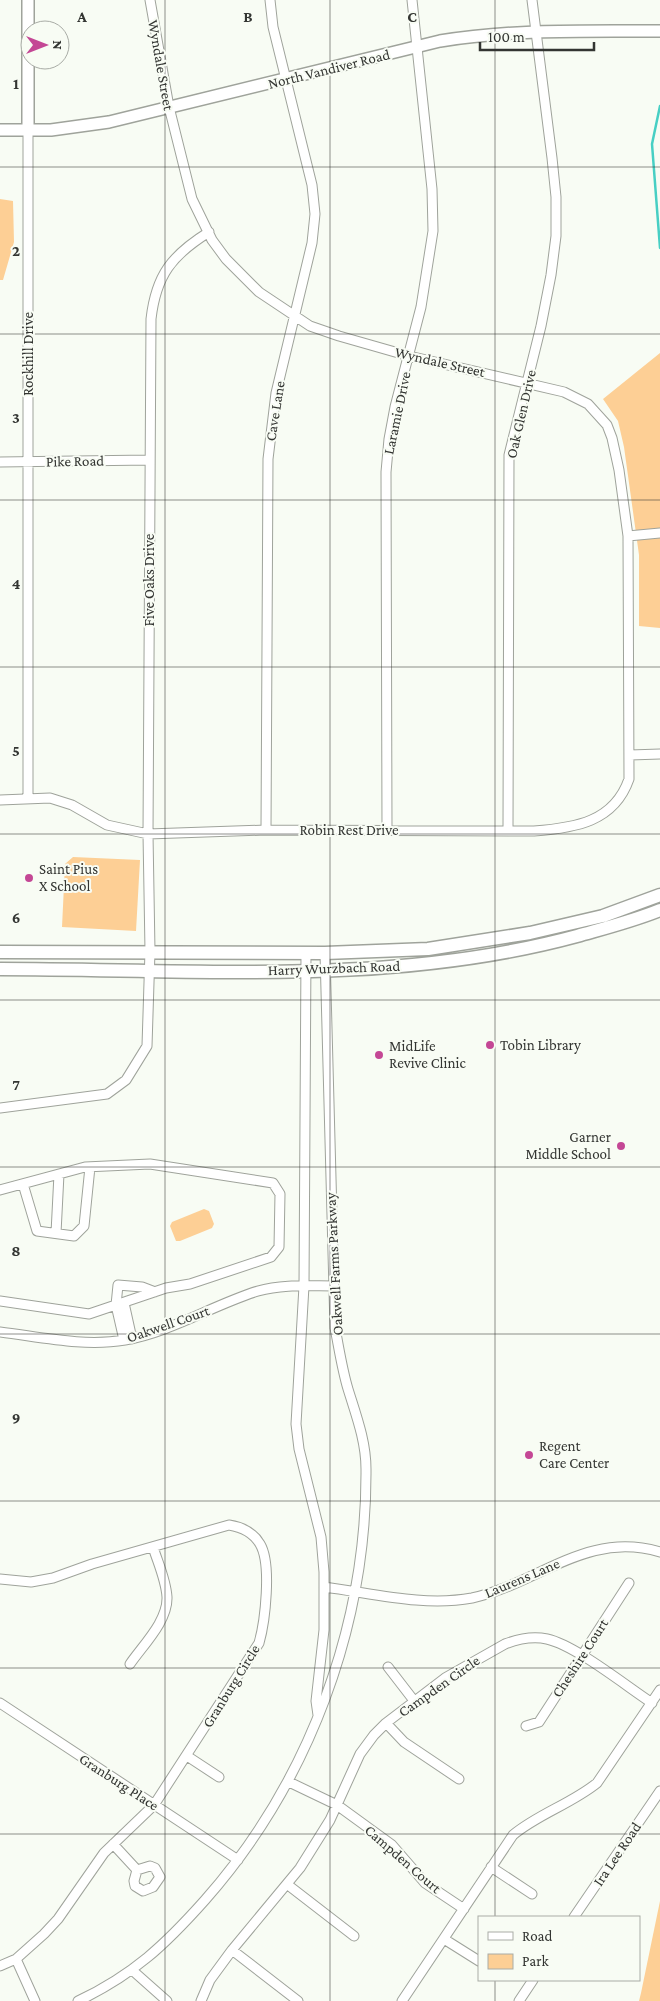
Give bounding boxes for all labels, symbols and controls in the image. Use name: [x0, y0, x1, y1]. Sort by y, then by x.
text: A: [76, 8, 87, 25]
text: B: [243, 8, 253, 25]
text: C: [407, 8, 417, 25]
street label: Wyndale Street: [144, 18, 177, 113]
north arrow: [20, 20, 70, 70]
scale bar: [480, 20, 594, 52]
text: 100 m: [488, 29, 525, 45]
text: N: [50, 40, 66, 50]
street label: North Vandiver Road: [266, 46, 392, 92]
text: 1: [13, 75, 19, 92]
text: 2: [12, 242, 20, 259]
street label: Rockhill Drive: [20, 312, 36, 396]
street label: Wyndale Street: [393, 344, 488, 381]
street label: Oak Glen Drive: [503, 368, 539, 460]
street label: Laramie Drive: [380, 370, 414, 456]
street label: Cave Lane: [262, 379, 288, 442]
text: 3: [12, 409, 20, 426]
street label: Pike Road: [46, 452, 104, 470]
street label: Five Oaks Drive: [141, 533, 157, 626]
text: 4: [12, 575, 21, 592]
text: 5: [12, 742, 20, 759]
street label: Robin Rest Drive: [299, 822, 399, 838]
place label: Saint Pius X School: [39, 861, 98, 894]
marker: Saint Pius X School: [23, 872, 35, 884]
text: 6: [12, 909, 20, 926]
street label: Harry Wurzbach Road: [268, 958, 401, 979]
place label: Tobin Library: [500, 1037, 581, 1054]
place label: MidLife Revive Clinic: [389, 1038, 466, 1071]
marker: Tobin Library: [484, 1039, 496, 1051]
marker: MidLife Revive Clinic: [373, 1049, 385, 1061]
text: 7: [12, 1076, 20, 1093]
place label: Garner Middle School: [525, 1129, 612, 1162]
marker: Garner Middle School: [615, 1140, 627, 1152]
street label: Oakwell Farms Parkway: [322, 1192, 347, 1336]
text: 8: [11, 1242, 21, 1259]
street label: Oakwell Court: [124, 1302, 213, 1346]
text: 9: [12, 1409, 20, 1426]
place label: Regent Care Center: [539, 1438, 610, 1471]
marker: Regent Care Center: [523, 1449, 535, 1461]
street label: Laurens Lane: [482, 1555, 562, 1601]
street label: Cheshire Court: [549, 1615, 612, 1700]
street label: Granburg Circle: [199, 1641, 264, 1731]
street label: Campden Circle: [395, 1652, 484, 1721]
street label: Granburg Place: [76, 1750, 162, 1815]
street label: Ira Lee Road: [590, 1819, 644, 1889]
street label: Campden Court: [361, 1822, 445, 1898]
legend: [478, 1916, 640, 1981]
text: Road: [522, 1928, 553, 1944]
text: Park: [522, 1953, 549, 1969]

